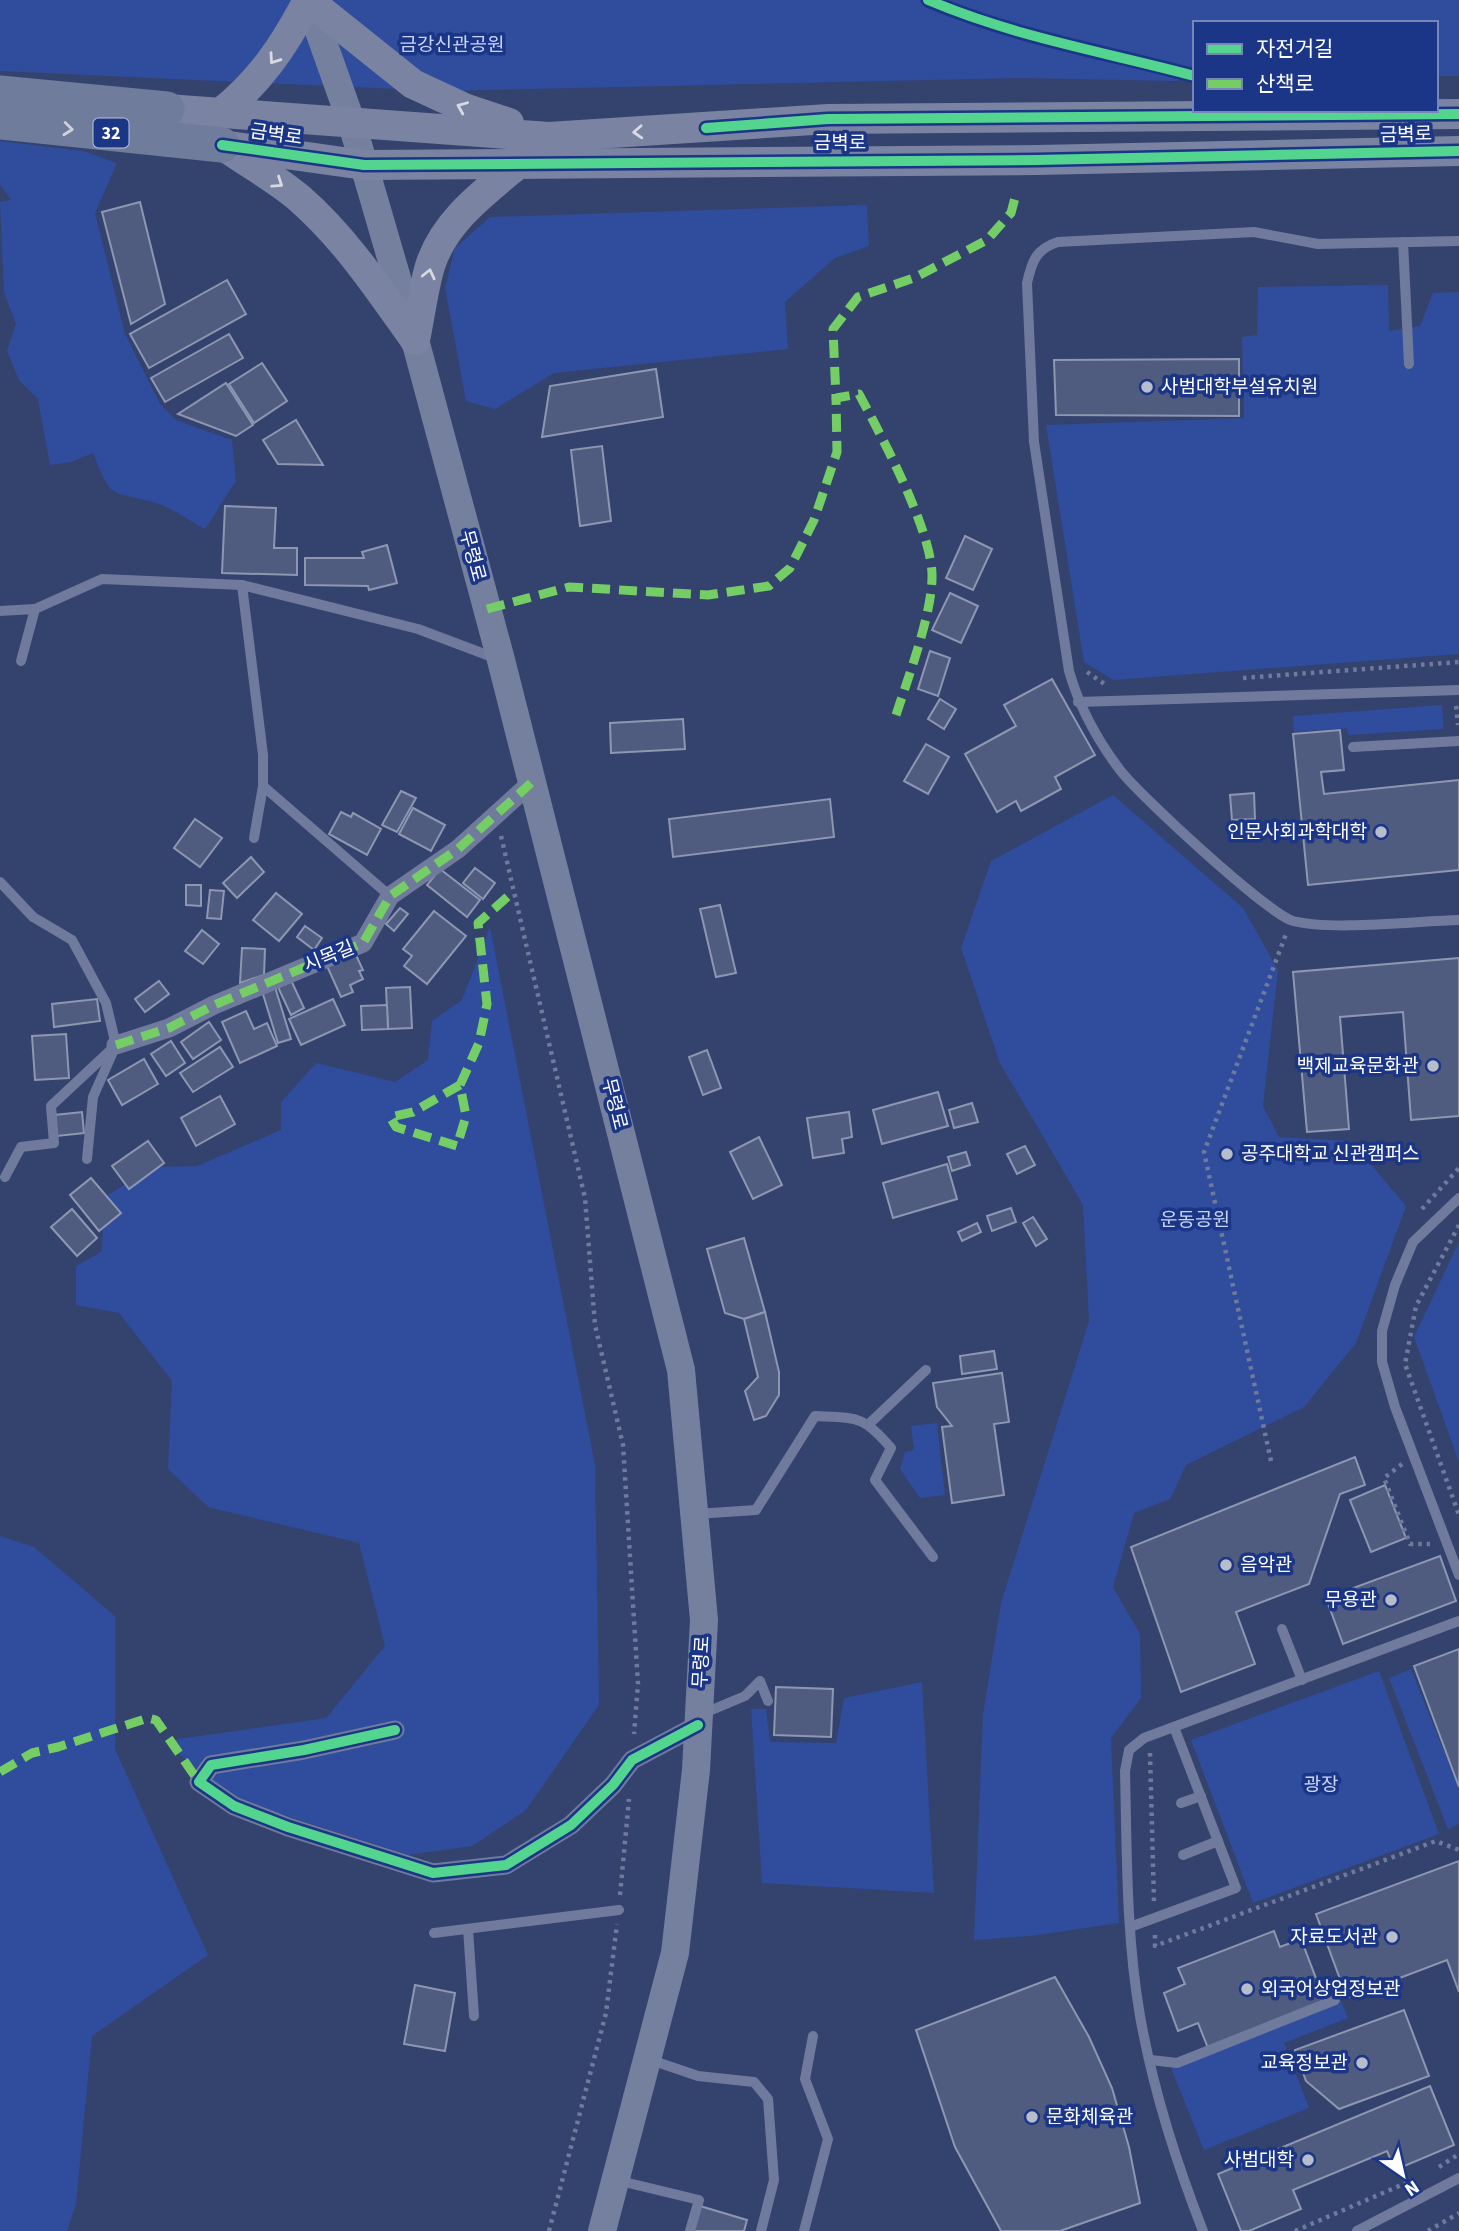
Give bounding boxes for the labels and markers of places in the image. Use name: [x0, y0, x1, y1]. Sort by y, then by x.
place label: 사범대학부설유치원: [1161, 374, 1318, 401]
marker: 사범대학부설유치원: [1139, 379, 1155, 395]
place label: 인문사회과학대학: [1227, 819, 1368, 846]
marker: 인문사회과학대학: [1373, 824, 1389, 840]
place label: 백제교육문화관: [1297, 1053, 1419, 1080]
marker: 백제교육문화관: [1425, 1058, 1441, 1074]
place label: 공주대학교 신관캠퍼스: [1241, 1141, 1420, 1168]
marker: 공주대학교 신관캠퍼스: [1219, 1146, 1235, 1162]
place label: 음악관: [1240, 1552, 1292, 1579]
marker: 음악관: [1218, 1557, 1234, 1573]
place label: 무용관: [1325, 1587, 1377, 1614]
marker: 무용관: [1383, 1592, 1399, 1608]
place label: 자료도서관: [1291, 1924, 1378, 1951]
marker: 자료도서관: [1384, 1929, 1400, 1945]
place label: 외국어상업정보관: [1261, 1976, 1401, 2003]
marker: 외국어상업정보관: [1239, 1981, 1255, 1997]
place label: 교육정보관: [1261, 2050, 1348, 2077]
marker: 교육정보관: [1354, 2055, 1370, 2071]
place label: 문화체육관: [1046, 2104, 1133, 2131]
marker: 문화체육관: [1024, 2109, 1040, 2125]
place label: 사범대학: [1224, 2147, 1295, 2174]
marker: 사범대학: [1300, 2152, 1316, 2168]

